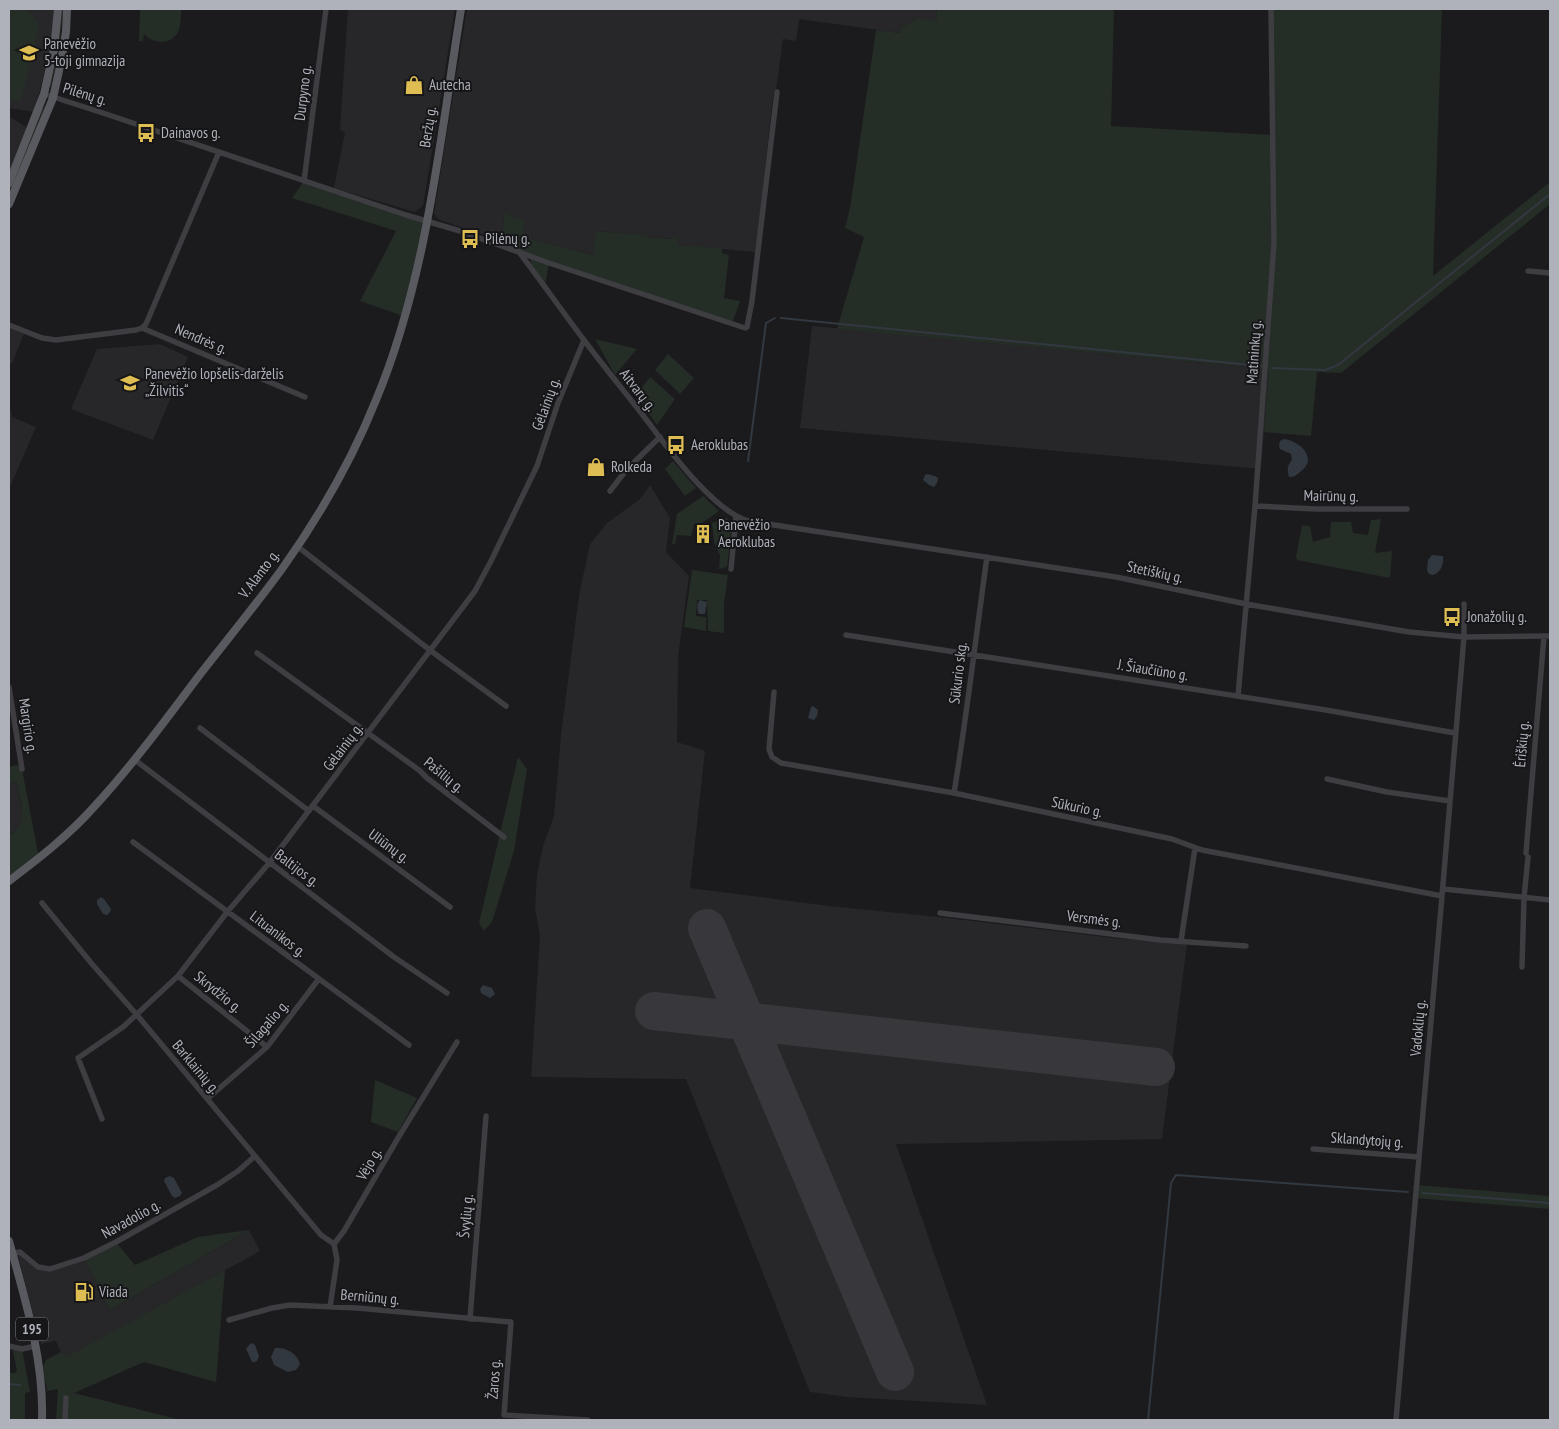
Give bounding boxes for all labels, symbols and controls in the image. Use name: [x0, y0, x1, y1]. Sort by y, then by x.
place label: Panevėžio 5-toji gimnazija: [44, 34, 125, 70]
school or university icon: Panevėžio 5-toji gimnazija: [18, 42, 40, 64]
street label: Durpyno g.: [290, 64, 315, 122]
shop icon: Autecha: [403, 74, 425, 96]
place label: Autecha: [429, 75, 471, 94]
street label: Pilėnų g.: [61, 78, 110, 109]
street label: Beržų g.: [415, 105, 440, 149]
bus stop icon: Dainavos g.: [135, 122, 157, 144]
place label: Dainavos g.: [161, 123, 221, 142]
bus stop icon: Pilėnų g.: [459, 228, 481, 250]
place label: Pilėnų g.: [485, 229, 530, 248]
street label: Nendrės g.: [172, 319, 231, 358]
street label: Matininkų g.: [1242, 319, 1265, 385]
place label: Panevėžio lopšelis-darželis „Žilvitis“: [145, 364, 284, 400]
street label: Aitvarų g.: [616, 364, 661, 415]
school or university icon: Panevėžio lopšelis-darželis „Žilvitis“: [119, 372, 141, 394]
street label: Gėlainių g.: [527, 374, 564, 433]
bus stop icon: Aeroklubas: [665, 434, 687, 456]
place label: Aeroklubas: [691, 435, 748, 454]
shop icon: Rolkeda: [585, 456, 607, 478]
place label: Rolkeda: [611, 457, 652, 476]
street label: Mairūnų g.: [1303, 486, 1359, 505]
place label: Panevėžio Aeroklubas: [718, 515, 775, 551]
building icon: Panevėžio Aeroklubas: [692, 523, 714, 545]
street label: V. Alanto g.: [233, 545, 283, 603]
street label: Stetiškių g.: [1125, 556, 1185, 587]
bus stop icon: Jonažolių g.: [1441, 606, 1463, 628]
place label: Jonažolių g.: [1466, 607, 1527, 626]
street label: Sūkurio skg.: [944, 641, 971, 705]
street label: J. Šiaučiūno g.: [1115, 654, 1190, 685]
street label: Margirio g.: [15, 697, 42, 755]
street label: Gėlainių g.: [318, 719, 367, 774]
street label: Ėriškių g.: [1510, 720, 1533, 768]
street label: Pašilių g.: [420, 753, 469, 797]
street label: Sūkurio g.: [1050, 792, 1105, 821]
street label: Uliūnų g.: [365, 824, 414, 867]
street label: Baltijos g.: [271, 845, 324, 891]
street label: Lituanikos g.: [246, 906, 310, 961]
street label: Versmės g.: [1065, 906, 1123, 931]
street label: Skrydžio g.: [191, 967, 246, 1017]
street label: Šilagalio g.: [241, 996, 293, 1051]
street label: Vadoklių g.: [1405, 999, 1429, 1058]
street label: Barklainių g.: [168, 1036, 225, 1098]
street label: Sklandytojų g.: [1330, 1127, 1404, 1152]
street label: Vėjo g.: [351, 1144, 386, 1184]
street label: Švylių g.: [454, 1193, 477, 1239]
street label: Navadolio g.: [98, 1194, 164, 1242]
fuel station icon: Viada: [73, 1281, 95, 1303]
place label: Viada: [98, 1282, 128, 1301]
street label: Berniūnų g.: [340, 1284, 401, 1309]
road number: 195: [16, 1318, 48, 1340]
street label: Žaros g.: [483, 1358, 504, 1400]

